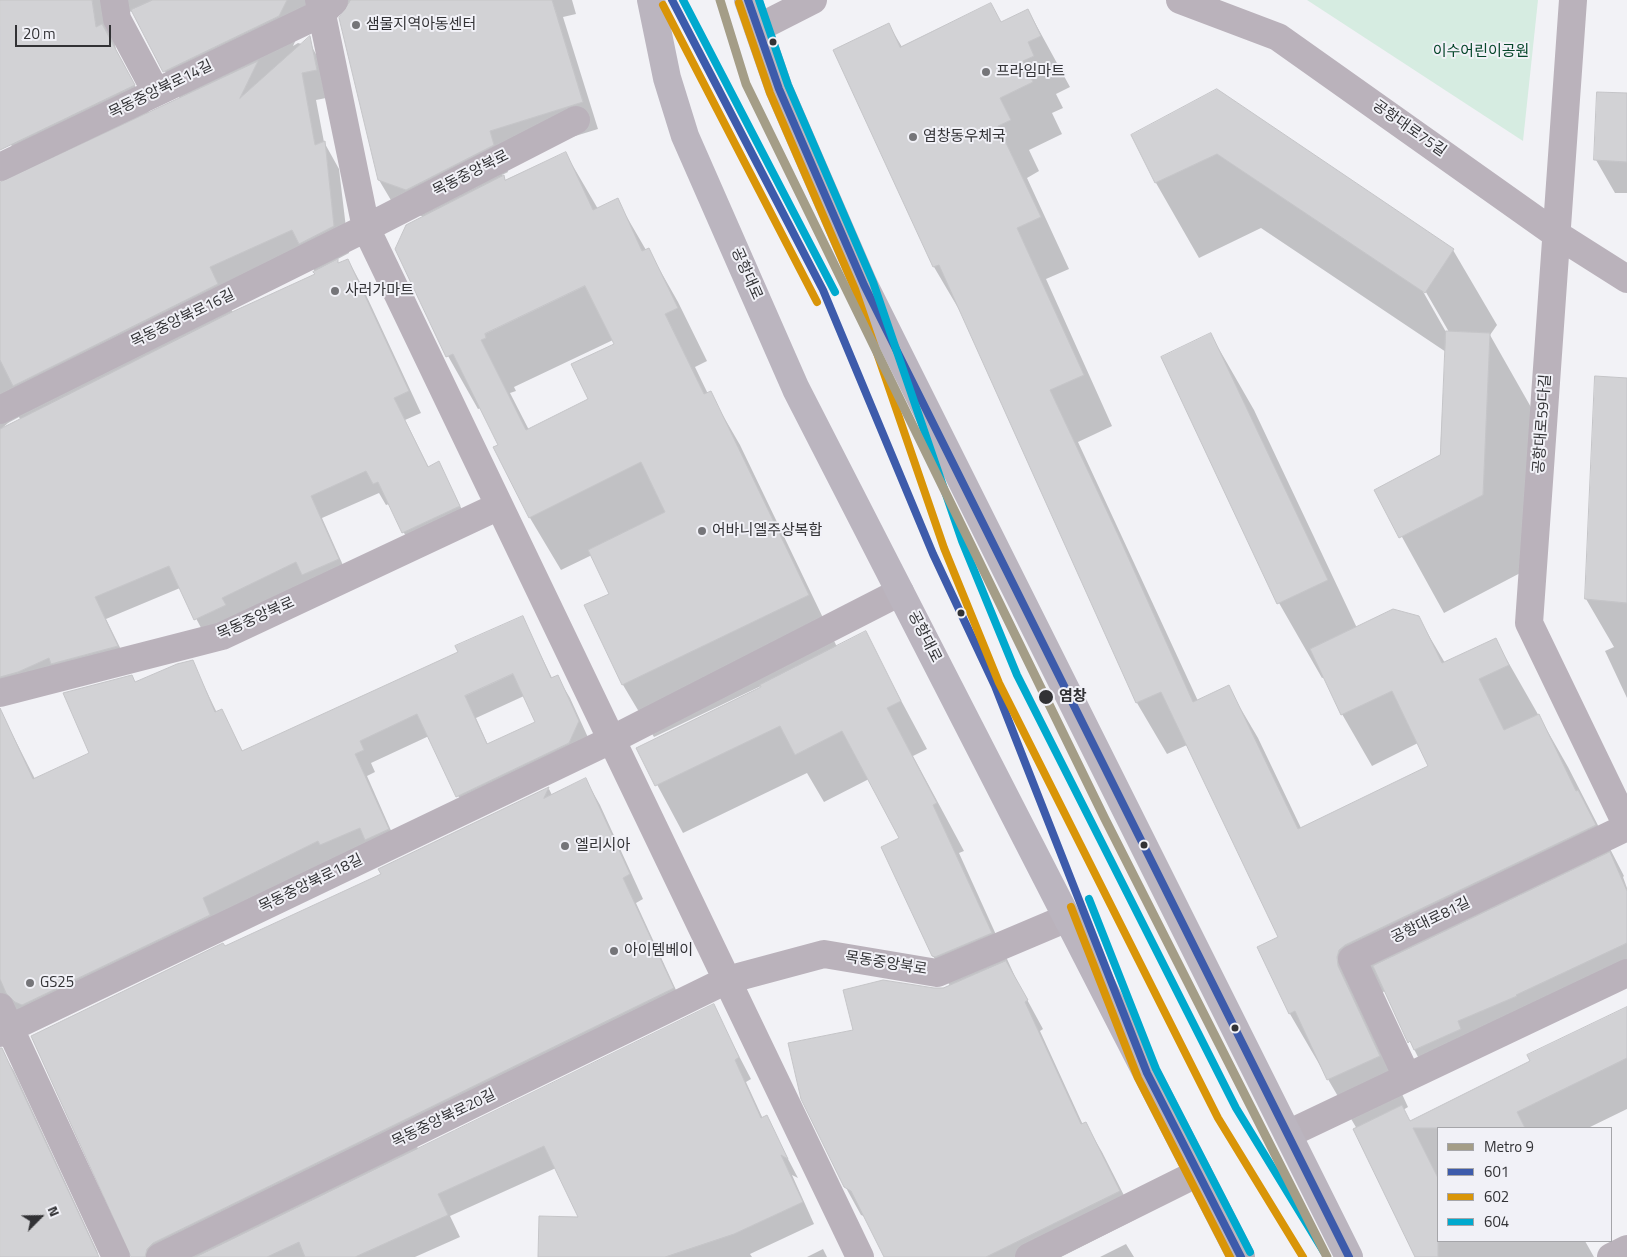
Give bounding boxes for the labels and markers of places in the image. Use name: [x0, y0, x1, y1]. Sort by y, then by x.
place label: 샘물지역아동센터: [366, 16, 476, 34]
marker: 샘물지역아동센터: [350, 19, 362, 31]
unlabelled marker: [768, 37, 778, 47]
place label: 프라임마트: [996, 63, 1065, 81]
marker: 프라임마트: [980, 66, 992, 78]
place label: 염창동우체국: [923, 128, 1006, 146]
marker: 염창동우체국: [907, 131, 919, 143]
place label: 사러가마트: [345, 282, 414, 300]
marker: 사러가마트: [329, 285, 341, 297]
place label: 어바니엘주상복합: [712, 522, 822, 540]
marker: 어바니엘주상복합: [696, 525, 708, 537]
unlabelled marker: [956, 608, 966, 618]
marker: 염창: [1037, 688, 1055, 706]
place label: 염창: [1059, 688, 1087, 706]
place label: 엘리시아: [575, 837, 630, 855]
marker: 엘리시아: [559, 840, 571, 852]
unlabelled marker: [1139, 840, 1149, 850]
place label: 아이템베이: [624, 942, 693, 960]
marker: 아이템베이: [608, 945, 620, 957]
place label: GS25: [40, 974, 74, 992]
marker: GS25: [24, 977, 36, 989]
unlabelled marker: [1230, 1023, 1240, 1033]

